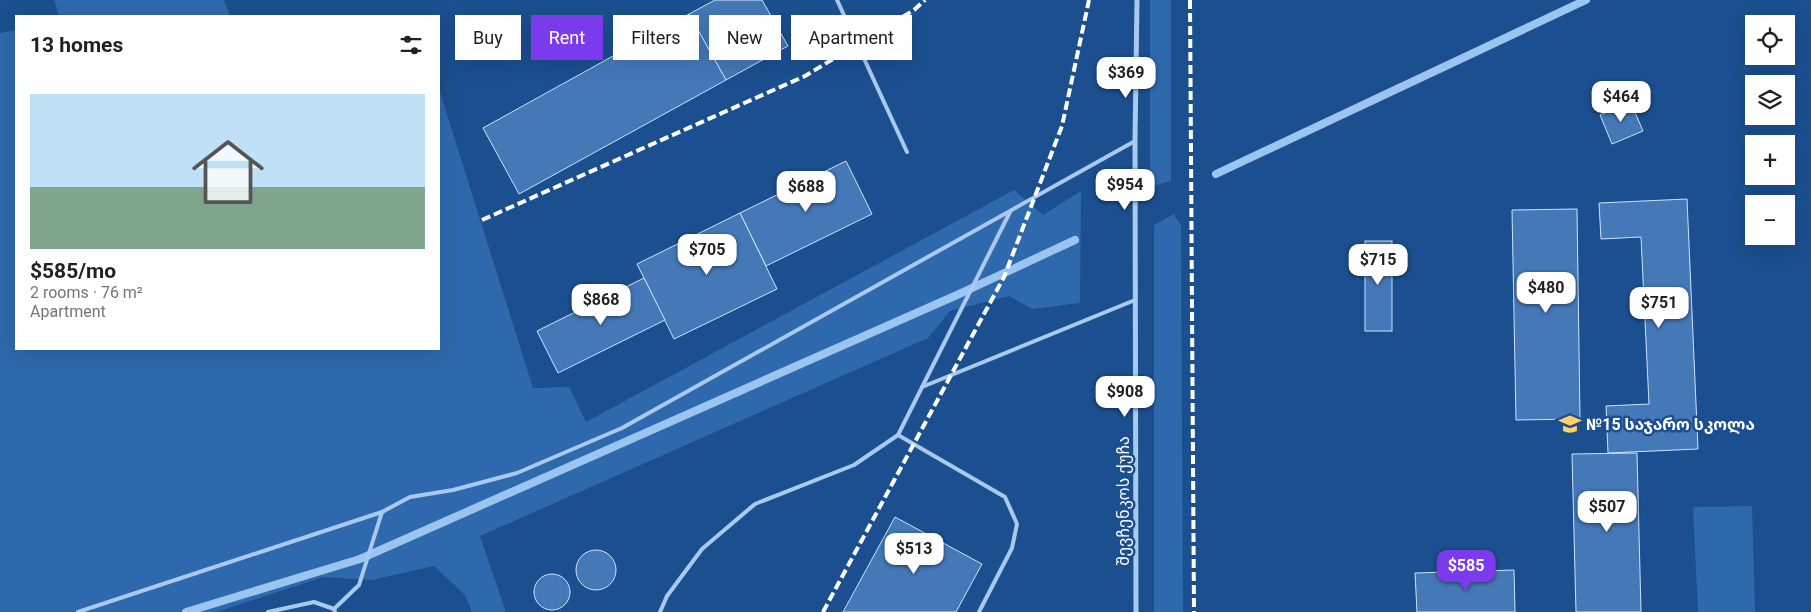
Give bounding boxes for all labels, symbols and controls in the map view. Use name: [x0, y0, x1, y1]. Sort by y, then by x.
chip: Buy: [455, 15, 521, 60]
chip: Rent: [531, 15, 603, 60]
chip: Filters: [613, 15, 699, 60]
chip: New: [709, 15, 781, 60]
chip: Apartment: [791, 15, 912, 60]
map controls: [1745, 15, 1795, 245]
button: locate: [1745, 15, 1795, 65]
icon: filters: [397, 31, 425, 59]
text: 13 homes: [30, 33, 123, 57]
pin: $369: [1096, 56, 1156, 99]
text: $369: [1108, 63, 1144, 82]
button: layers: [1745, 75, 1795, 125]
pin: $464: [1591, 80, 1651, 123]
text: $464: [1603, 87, 1639, 106]
icon: home: [183, 127, 273, 217]
button: +: [1745, 135, 1795, 185]
pin: $954: [1095, 168, 1155, 211]
pin: $688: [776, 170, 836, 213]
text: $954: [1107, 175, 1143, 194]
text: $688: [788, 177, 824, 196]
button: −: [1745, 195, 1795, 245]
pin: $705: [677, 234, 737, 276]
text: $705: [689, 240, 725, 259]
pin: $715: [1348, 244, 1408, 286]
text: $715: [1360, 250, 1396, 269]
text: $585/mo: [30, 259, 116, 283]
pin: $480: [1516, 272, 1576, 314]
text: $480: [1528, 278, 1564, 297]
text: 2 rooms · 76 m²: [30, 283, 143, 302]
pin: $868: [571, 284, 631, 326]
pin: $751: [1629, 286, 1689, 329]
text: $868: [583, 290, 619, 309]
text: $751: [1641, 293, 1677, 312]
text: Apartment: [30, 302, 106, 321]
pin: $908: [1095, 376, 1155, 418]
text: $908: [1107, 382, 1143, 401]
school or university icon: №15 საჯარო სკოლა: [1557, 411, 1583, 437]
place label: №15 საჯარო სკოლა: [1586, 415, 1755, 435]
street label: შევჩენკოს ქუჩა: [1114, 436, 1133, 566]
pin: $507: [1577, 490, 1637, 533]
text: $507: [1589, 497, 1625, 516]
pin: $513: [884, 532, 944, 575]
text: $513: [896, 539, 932, 558]
pin: $585: [1436, 550, 1496, 592]
text: $585: [1448, 556, 1484, 575]

